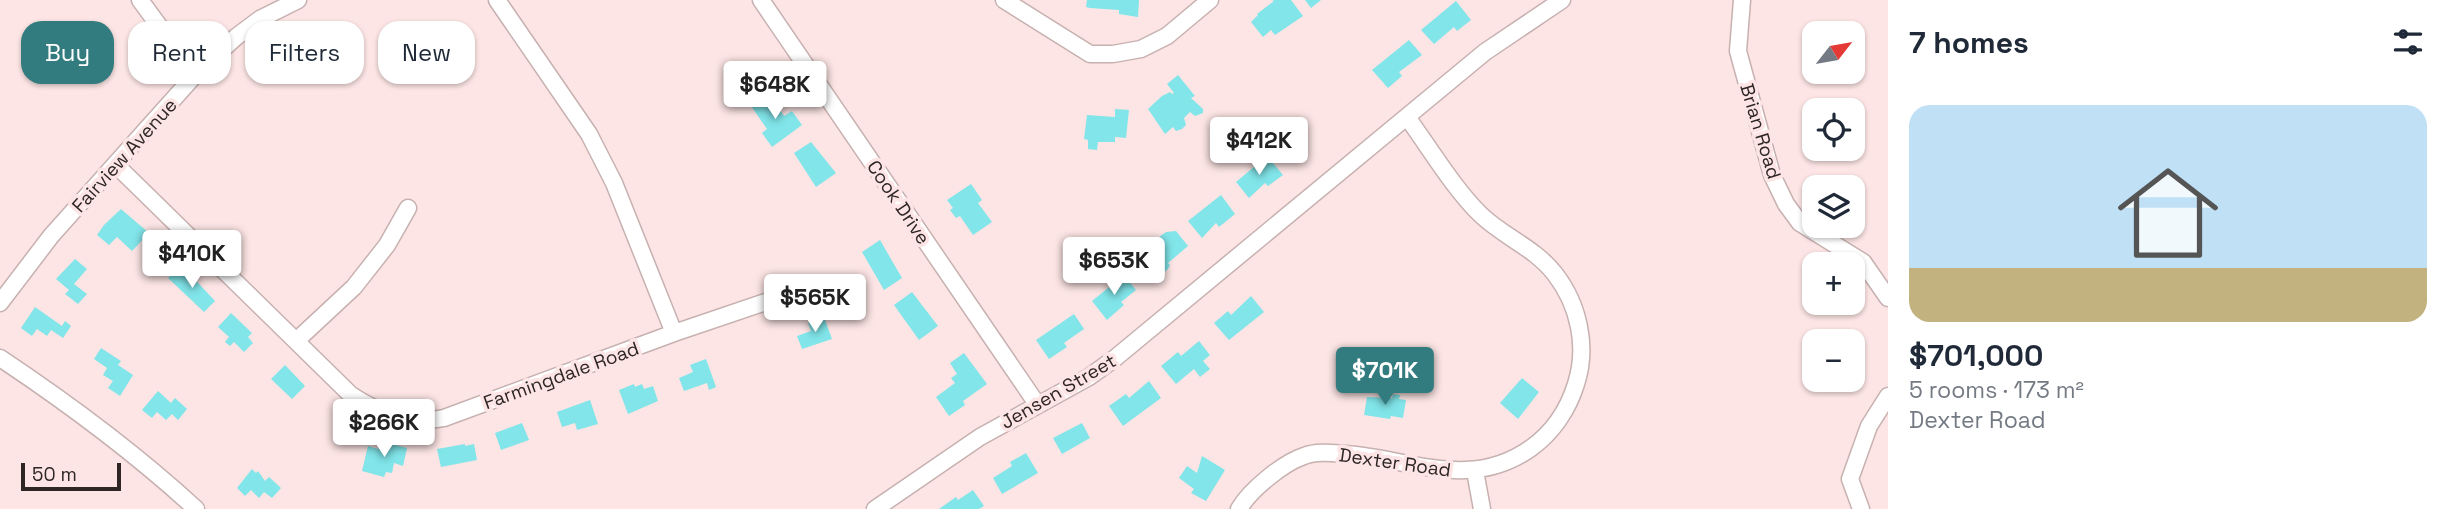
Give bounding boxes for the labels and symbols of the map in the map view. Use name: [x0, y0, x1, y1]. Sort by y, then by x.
north arrow: [1802, 21, 1866, 84]
pin: $648K: [726, 61, 824, 121]
street label: Brian Road: [1734, 80, 1787, 182]
street label: Fairview Avenue: [66, 93, 182, 218]
pin: $412K: [1210, 118, 1308, 177]
street label: Cook Drive: [861, 155, 936, 249]
pin: $410K: [143, 230, 241, 290]
pin: $653K: [1065, 238, 1163, 297]
pin: $565K: [766, 274, 864, 334]
street label: Farmingdale Road: [480, 336, 642, 415]
street label: Jensen Street: [996, 348, 1121, 435]
pin: $701K: [1336, 348, 1434, 407]
pin: $266K: [335, 400, 433, 459]
street label: Dexter Road: [1337, 442, 1453, 483]
scale bar: [21, 460, 121, 492]

